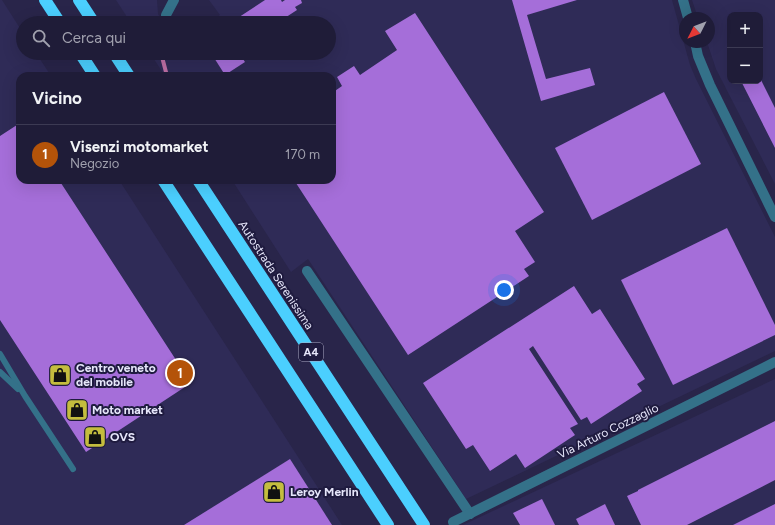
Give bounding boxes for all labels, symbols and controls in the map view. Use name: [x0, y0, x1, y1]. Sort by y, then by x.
north arrow: [679, 12, 715, 48]
map controls: [727, 12, 763, 84]
button: +: [727, 12, 763, 48]
search box: [16, 16, 336, 60]
icon: search: [30, 27, 52, 49]
text: Cerca qui: [62, 29, 126, 47]
button: −: [727, 48, 763, 84]
text: Vicino: [32, 88, 82, 108]
text: Visenzi motomarket: [70, 138, 208, 156]
text: 1: [42, 147, 48, 162]
text: 170 m: [285, 147, 320, 162]
text: Negozio: [70, 156, 119, 171]
street label: Autostrada Serenissima: [236, 218, 316, 332]
your location: [494, 280, 514, 300]
road number: A4: [299, 343, 323, 361]
pin: 1: [167, 358, 193, 388]
place label: Centro veneto del mobile: [76, 361, 156, 389]
shop icon: Centro veneto del mobile: [47, 362, 73, 388]
shop icon: Moto market: [64, 397, 90, 423]
street label: Via Arturo Cozzaglio: [555, 400, 661, 462]
place label: Moto market: [92, 403, 163, 417]
shop icon: OVS: [82, 424, 108, 450]
place label: OVS: [110, 430, 135, 444]
shop icon: Leroy Merlin: [261, 479, 287, 505]
place label: Leroy Merlin: [290, 485, 359, 499]

